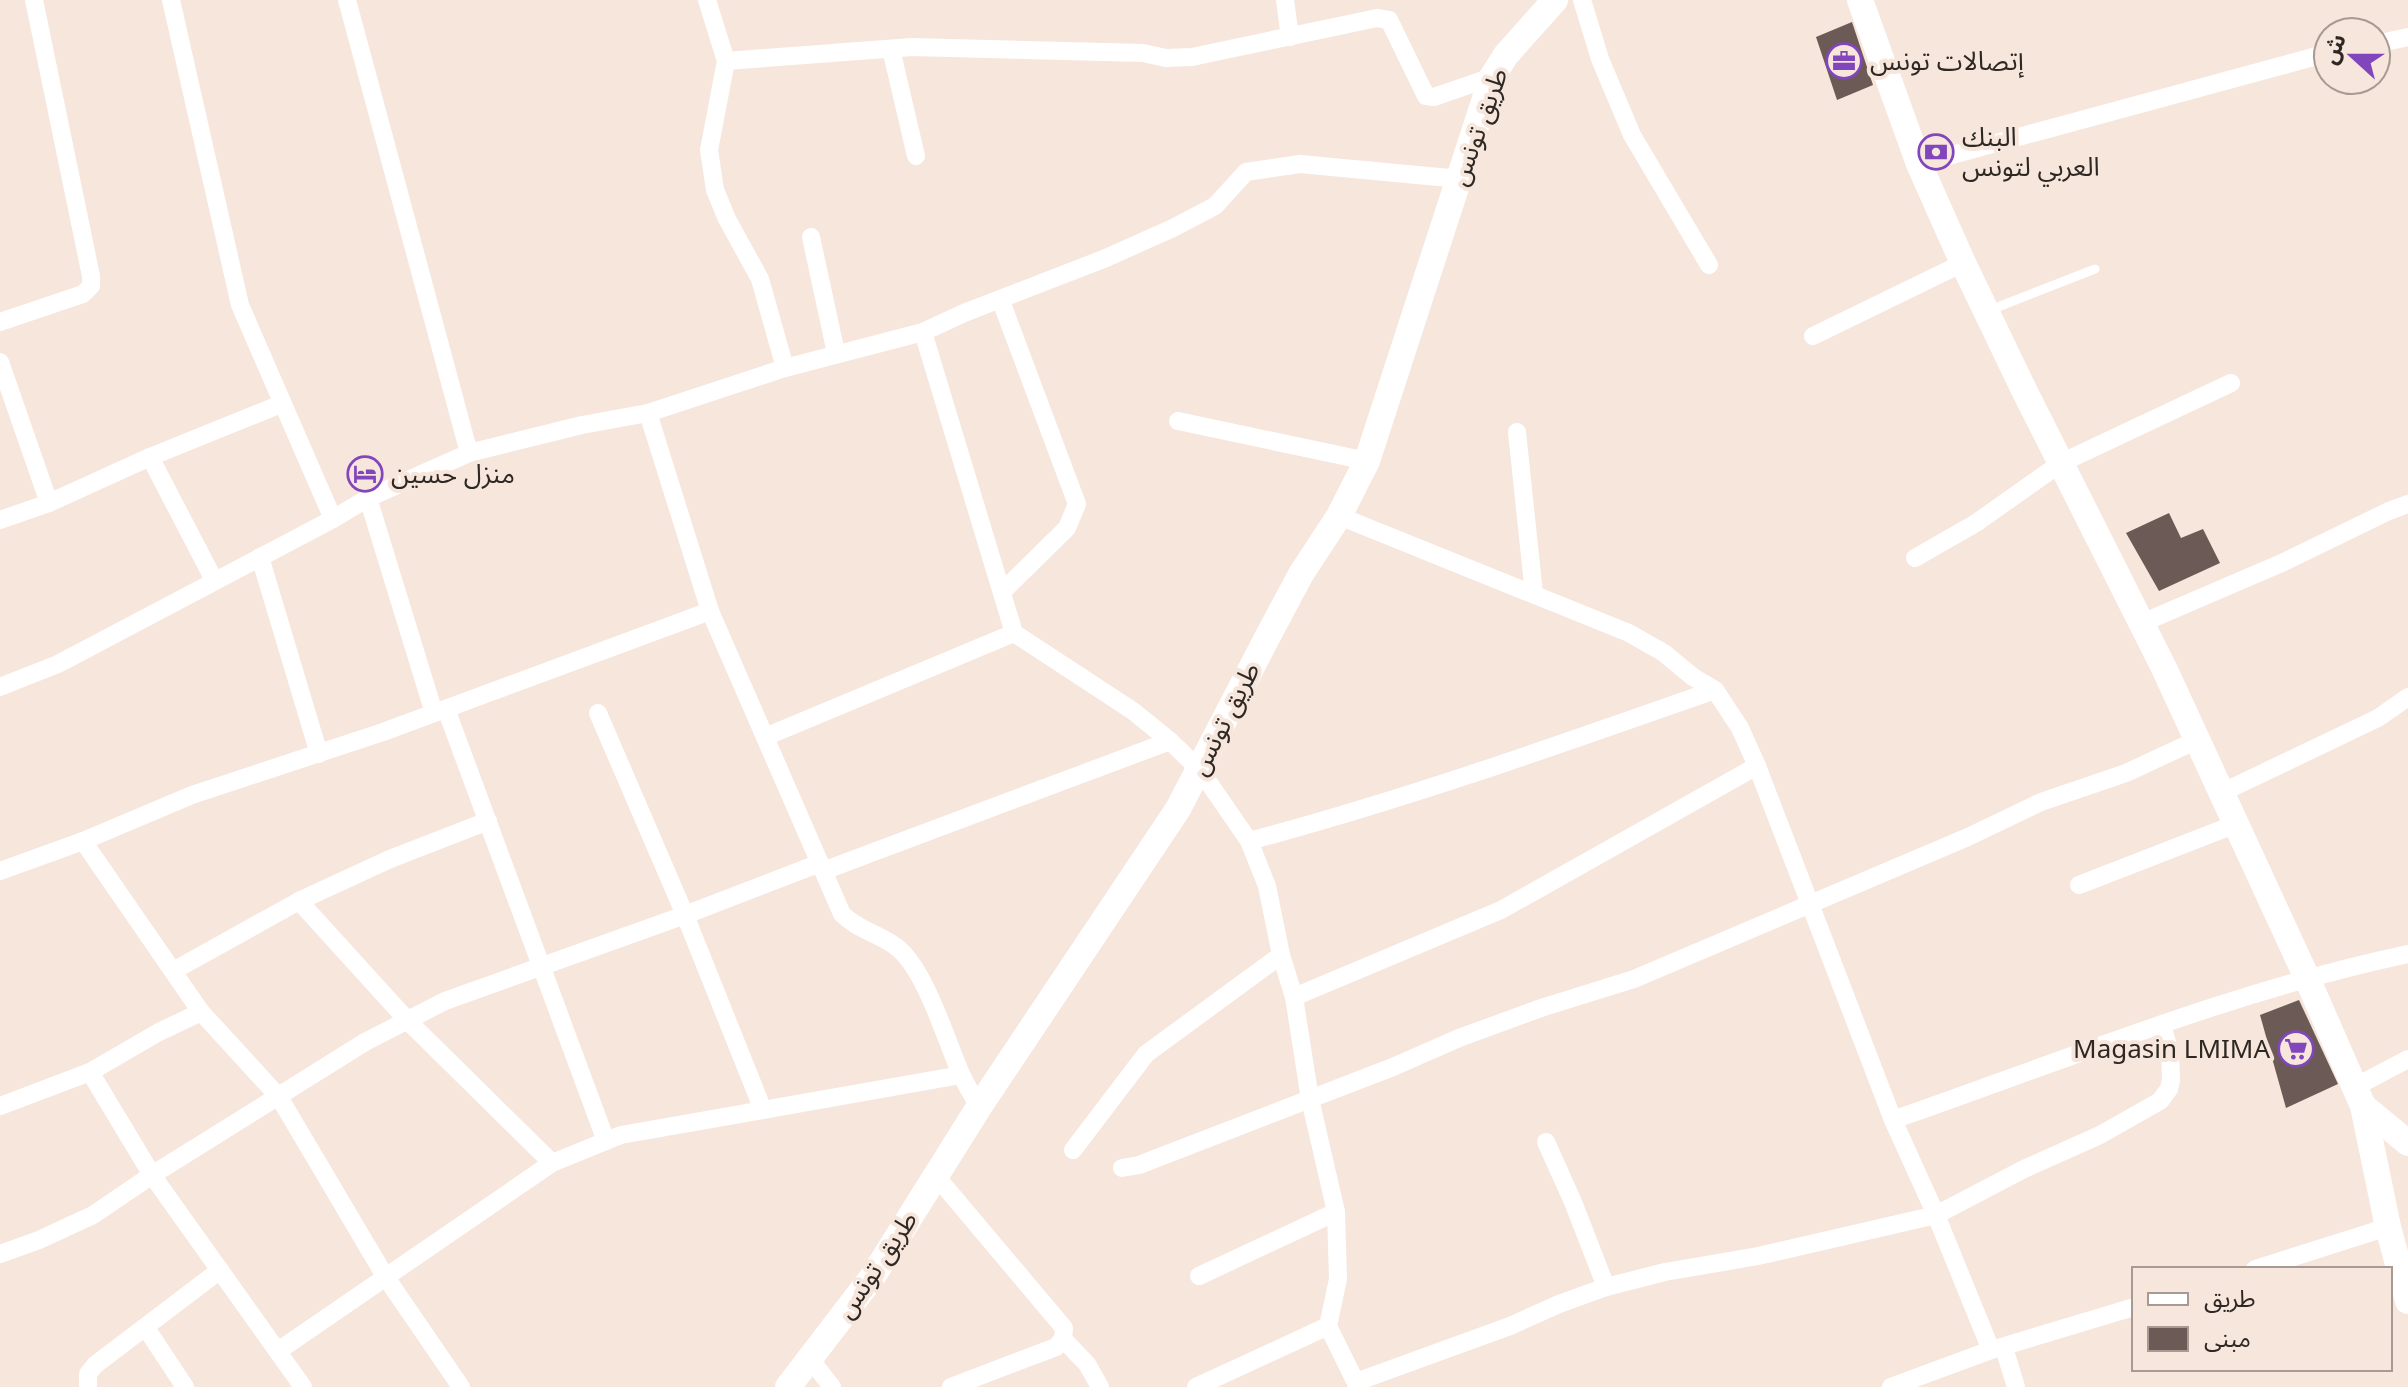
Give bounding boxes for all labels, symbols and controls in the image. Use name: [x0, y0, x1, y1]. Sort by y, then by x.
north arrow: [2312, 16, 2392, 96]
text: ش: [2307, 27, 2361, 72]
place label: إتصالات تونس: [1870, 34, 2024, 89]
office icon: إتصالات تونس: [1825, 42, 1863, 80]
street label: طريق تونس: [1432, 60, 1526, 194]
place label: البنك العربي لتونس: [1962, 110, 2100, 195]
bank icon: البنك العربي لتونس: [1917, 133, 1955, 171]
place label: منزل حسين: [391, 447, 515, 502]
hotel icon: منزل حسين: [346, 455, 384, 493]
street label: طريق تونس: [1173, 652, 1277, 786]
place label: Magasin LMIMA: [2073, 1022, 2270, 1077]
supermarket icon: Magasin LMIMA: [2277, 1030, 2315, 1068]
street label: طريق تونس: [820, 1199, 934, 1331]
legend: [2132, 1267, 2392, 1371]
text: طريق: [2204, 1274, 2256, 1325]
text: مبنى: [2204, 1314, 2251, 1365]

